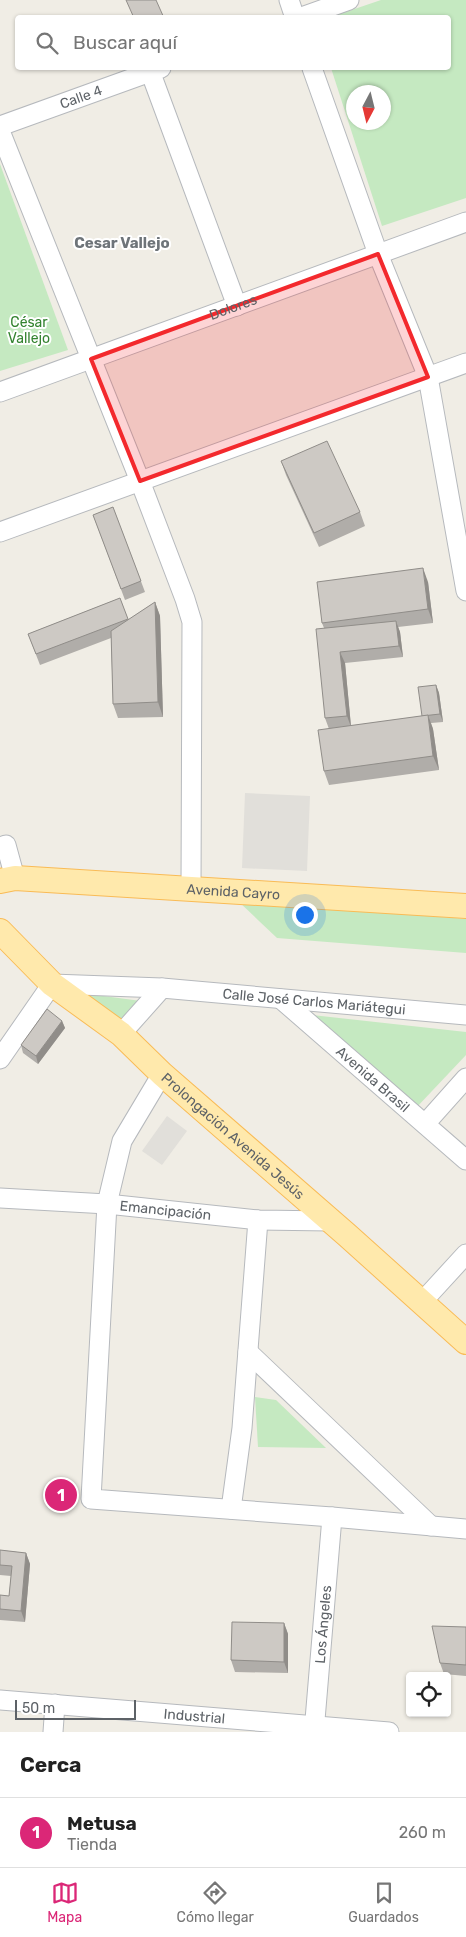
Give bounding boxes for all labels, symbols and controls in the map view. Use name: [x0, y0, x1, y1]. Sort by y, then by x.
search box: [15, 15, 451, 70]
icon: search: [33, 29, 61, 57]
text: Buscar aquí: [73, 31, 177, 54]
street label: Calle 4: [58, 82, 105, 113]
north arrow: [346, 85, 391, 130]
district label: Cesar Vallejo: [74, 234, 170, 252]
street label: Dolores: [207, 291, 259, 324]
park label: César Vallejo: [8, 314, 50, 347]
street label: Avenida Cayro: [186, 881, 280, 903]
your location: [292, 902, 318, 928]
street label: Calle José Carlos Mariátegui: [222, 985, 406, 1019]
street label: Avenida Brasil: [332, 1043, 413, 1116]
street label: Prolongación Avenida Jesús: [158, 1069, 308, 1203]
street label: Emancipación: [119, 1197, 212, 1224]
pin: 1: [45, 1476, 77, 1514]
street label: Los Ángeles: [312, 1585, 335, 1664]
map controls: [406, 1672, 451, 1717]
button: locate: [406, 1672, 451, 1717]
scale bar: [15, 1697, 136, 1720]
text: 50 m: [22, 1700, 55, 1717]
street label: Industrial: [163, 1705, 226, 1727]
text: Cerca: [20, 1752, 81, 1777]
text: Metusa: [67, 1812, 137, 1835]
text: 1: [32, 1823, 40, 1842]
text: 260 m: [399, 1823, 446, 1842]
text: Tienda: [67, 1835, 117, 1854]
tab: Mapa: [47, 1879, 82, 1926]
tab: Cómo llegar: [177, 1879, 254, 1926]
tab: Guardados: [348, 1879, 419, 1926]

